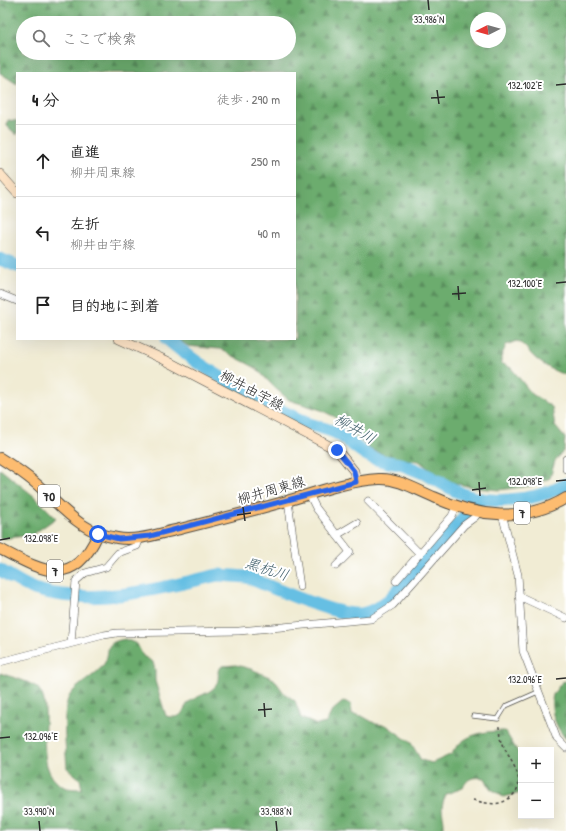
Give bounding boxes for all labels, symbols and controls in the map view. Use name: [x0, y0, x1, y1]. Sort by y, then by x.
north arrow: [470, 12, 506, 48]
text: 33.986°N: [414, 13, 444, 26]
search box: [16, 16, 296, 60]
icon: search: [30, 27, 52, 49]
text: ここで検索: [62, 28, 137, 49]
text: 132.102°E: [508, 79, 543, 92]
text: 4 分: [32, 88, 59, 111]
text: 徒歩 · 290 m: [217, 90, 280, 108]
text: 直進: [70, 141, 100, 162]
icon: ahead: [32, 150, 54, 172]
text: 250 m: [251, 152, 280, 170]
text: 柳井周東線: [70, 163, 135, 181]
text: 左折: [70, 213, 100, 234]
icon: left: [32, 222, 54, 244]
text: 40 m: [257, 224, 280, 242]
text: 柳井由宇線: [70, 235, 135, 253]
text: 132.100°E: [508, 277, 543, 290]
icon: arrive: [32, 294, 54, 316]
text: 目的地に到着: [70, 295, 160, 316]
street label: 柳井由宇線: [217, 365, 288, 414]
water label: 柳井川: [331, 408, 380, 449]
route end: [328, 441, 346, 459]
street label: 柳井周東線: [235, 471, 307, 508]
text: 132.098°E: [508, 475, 543, 488]
road number: 70: [38, 485, 60, 507]
road number: 7: [514, 502, 530, 524]
route start: [89, 525, 107, 543]
text: 132.098°E: [24, 532, 59, 545]
water label: 黒杭川: [243, 552, 292, 585]
road number: 7: [47, 560, 63, 582]
text: 132.096°E: [508, 673, 542, 686]
text: 132.096°E: [24, 730, 58, 743]
map controls: [518, 747, 554, 819]
button: +: [518, 747, 554, 783]
button: −: [518, 783, 554, 819]
text: 33.990°N: [24, 805, 54, 818]
text: 33.988°N: [260, 805, 292, 818]

